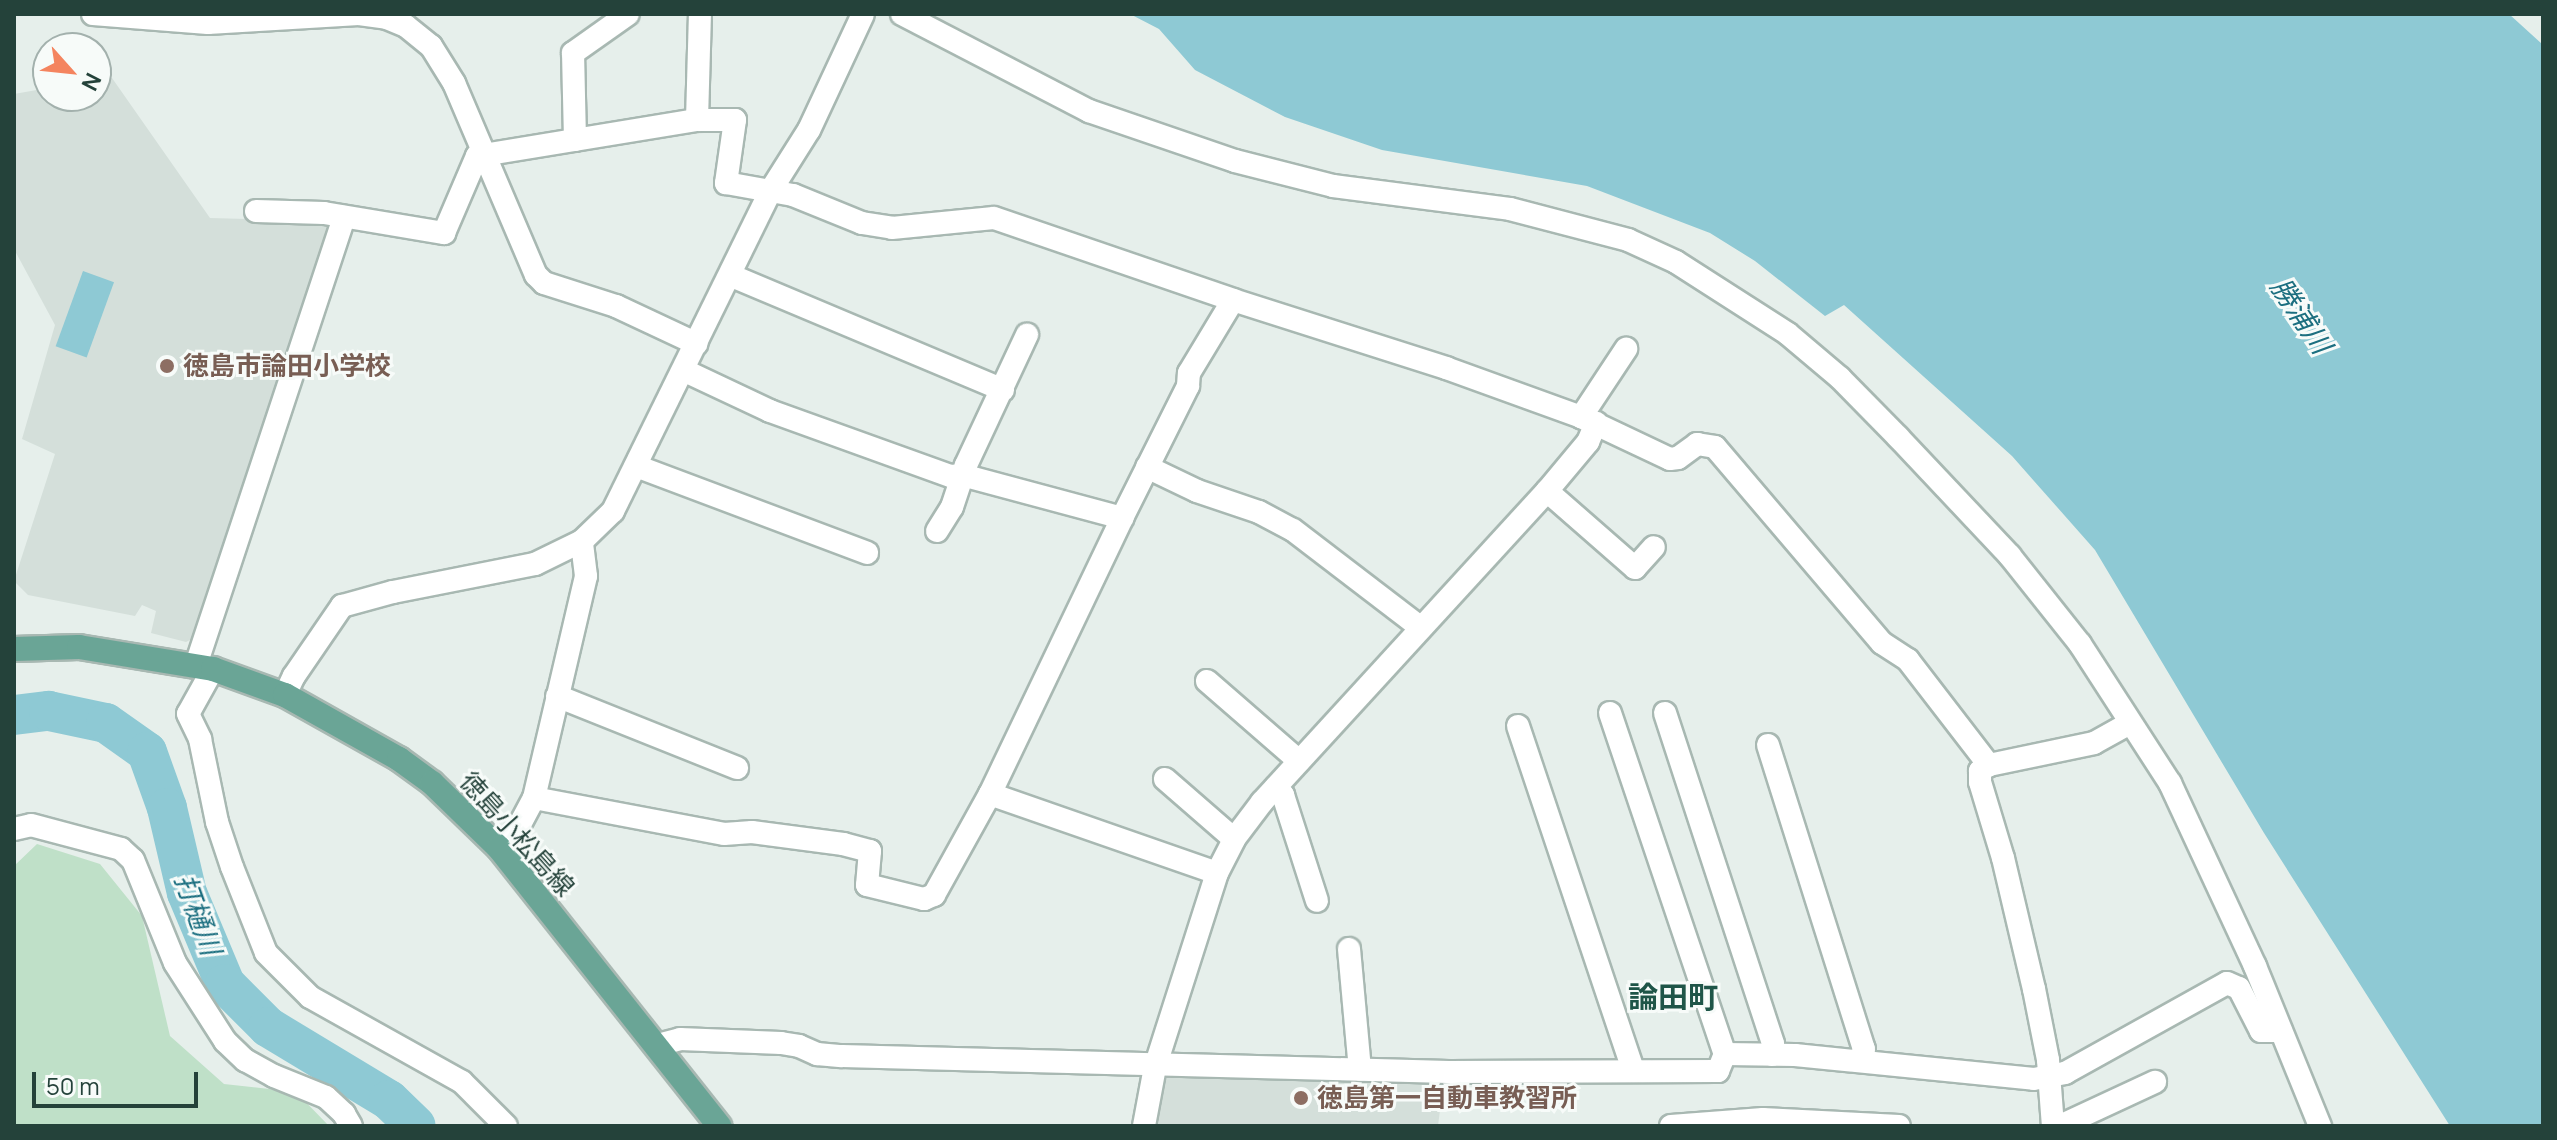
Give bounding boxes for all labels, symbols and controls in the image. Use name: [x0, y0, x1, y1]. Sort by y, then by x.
north arrow: [32, 32, 112, 112]
text: N: [75, 68, 109, 96]
water label: 勝浦川: [2265, 271, 2339, 359]
place label: 徳島市論田小学校: [183, 350, 391, 382]
marker: 徳島市論田小学校: [158, 357, 176, 375]
street label: 徳島小松島線: [453, 766, 581, 902]
water label: 打樋川: [169, 869, 229, 959]
district label: 論田町: [1628, 979, 1718, 1015]
scale bar: [36, 1056, 202, 1106]
text: 50 m: [46, 1069, 100, 1102]
place label: 徳島第一自動車教習所: [1317, 1082, 1577, 1114]
marker: 徳島第一自動車教習所: [1292, 1089, 1310, 1107]

